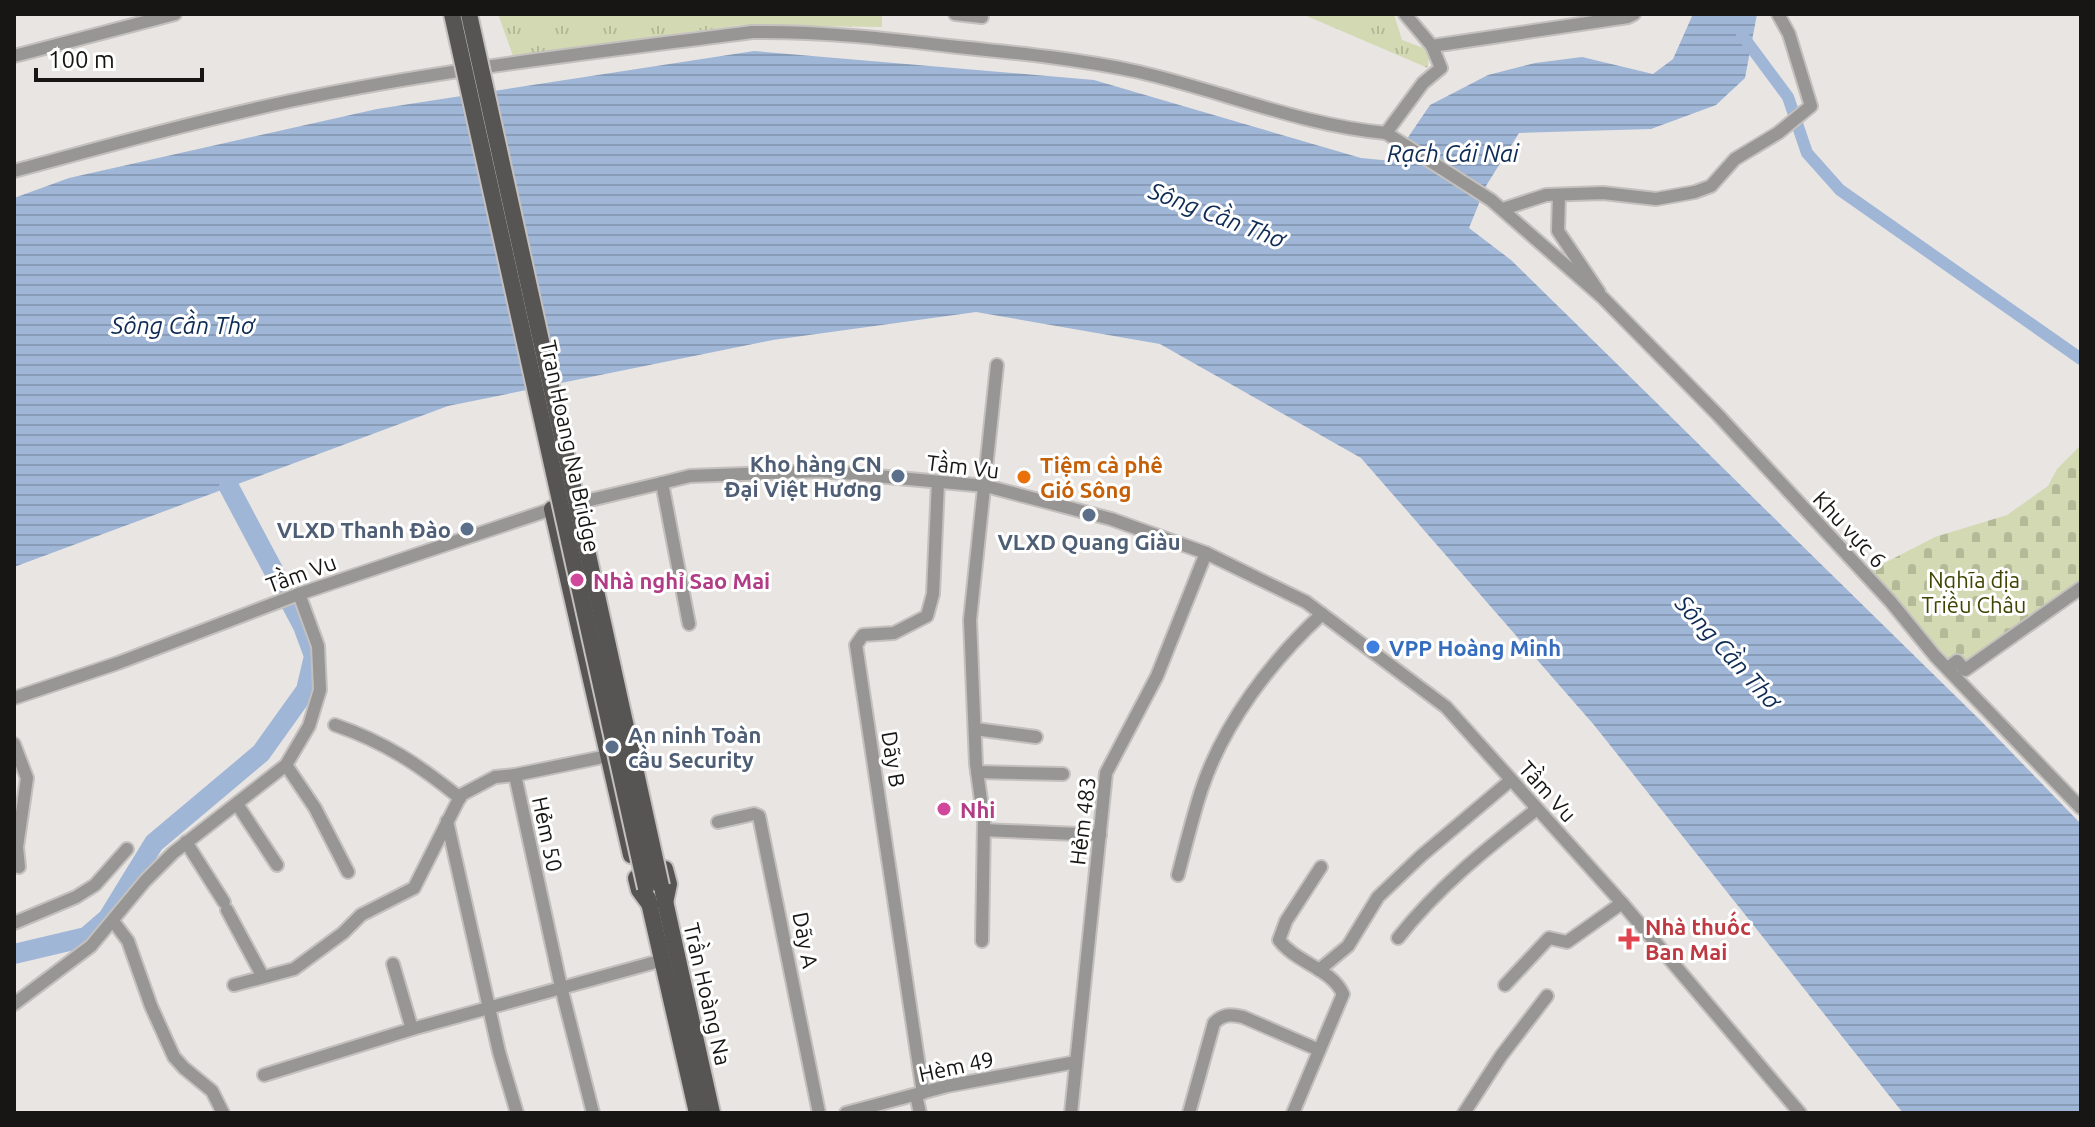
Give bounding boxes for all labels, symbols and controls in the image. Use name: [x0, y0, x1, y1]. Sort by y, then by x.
scale bar: [36, 32, 202, 82]
text: 100 m: [48, 46, 115, 73]
water label: Rạch Cái Nai: [1387, 140, 1520, 167]
water label: Sông Cần Thơ: [1144, 173, 1291, 254]
water label: Sông Cần Thơ: [110, 308, 256, 339]
street label: Tran Hoang Na Bridge: [536, 338, 606, 554]
street label: Tầm Vu: [925, 447, 1001, 483]
place label: Kho hàng CN Đại Việt Hương: [724, 451, 882, 501]
place label: Tiệm cà phê Gió Sông: [1040, 452, 1163, 502]
marker: Kho hàng CN Đại Việt Hương: [889, 467, 907, 485]
marker: Tiệm cà phê Gió Sông: [1015, 468, 1033, 486]
street label: Khu vực 6: [1808, 486, 1892, 572]
marker: VLXD Quang Giàu: [1080, 506, 1098, 524]
place label: VLXD Thanh Đào: [277, 517, 451, 542]
marker: VLXD Thanh Đào: [458, 520, 476, 538]
place label: VLXD Quang Giàu: [997, 529, 1181, 554]
street label: Tầm Vu: [262, 547, 340, 597]
park label: Nghĩa địa Triều Châu: [1922, 567, 2026, 617]
place label: Nhà nghỉ Sao Mai: [593, 568, 770, 593]
marker: Nhà nghỉ Sao Mai: [568, 571, 586, 589]
water label: Sông Cần Thơ: [1669, 586, 1790, 715]
place label: VPP Hoàng Minh: [1389, 635, 1561, 660]
marker: VPP Hoàng Minh: [1364, 638, 1382, 656]
place label: An ninh Toàn cầu Security: [628, 722, 761, 772]
street label: Dãy B: [877, 729, 911, 789]
marker: An ninh Toàn cầu Security: [603, 738, 621, 756]
street label: Tầm Vu: [1514, 754, 1583, 826]
street label: Hẻm 483: [1064, 775, 1100, 867]
street label: Hẻm 50: [528, 794, 568, 874]
place label: Nhi: [960, 797, 995, 822]
marker: Nhi: [935, 800, 953, 818]
street label: Dãy A: [788, 910, 824, 971]
place label: Nhà thuốc Ban Mai: [1645, 911, 1751, 964]
street label: Trần Hoàng Na: [679, 920, 739, 1068]
marker: Nhà thuốc Ban Mai: [1620, 930, 1638, 948]
street label: Hèm 49: [916, 1046, 996, 1086]

